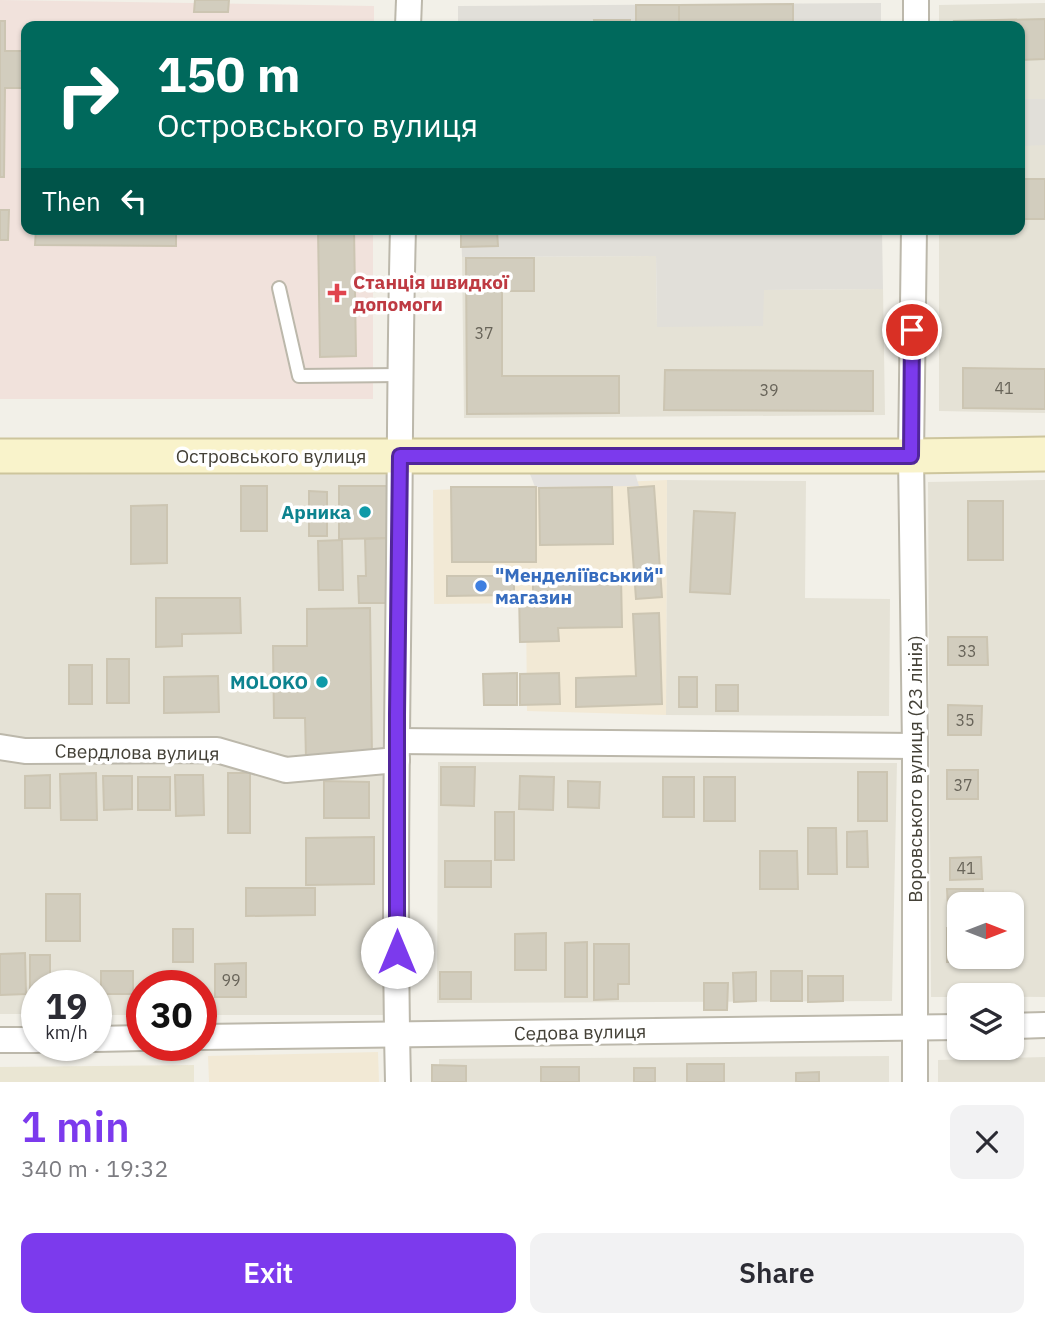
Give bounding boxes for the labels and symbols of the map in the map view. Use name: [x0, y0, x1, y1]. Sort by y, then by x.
place label: Станція швидкої допомоги: [353, 270, 510, 316]
marker: Станція швидкої допомоги: [327, 283, 347, 303]
pin: [882, 300, 942, 360]
house number: 37: [474, 323, 494, 343]
house number: 41: [994, 378, 1014, 398]
house number: 39: [759, 380, 779, 400]
street label: Островського вулиця: [176, 444, 366, 468]
place label: Арника: [281, 500, 351, 524]
marker: Арника: [357, 504, 373, 520]
place label: "Менделіївський" магазин: [495, 563, 664, 609]
marker: "Менделіївський" магазин: [473, 578, 489, 594]
street label: Воровського вулиця (23 лiнiя): [903, 635, 927, 903]
house number: 33: [957, 641, 977, 661]
place label: MOLOKO: [230, 670, 308, 694]
marker: MOLOKO: [314, 674, 330, 690]
house number: 35: [955, 710, 975, 730]
street label: Свердлова вулиця: [54, 739, 220, 765]
house number: 37: [953, 775, 973, 795]
house number: 41: [956, 858, 976, 878]
north arrow: [947, 892, 1024, 970]
position arrow: [360, 915, 434, 989]
speed limit sign: 30: [126, 970, 217, 1061]
house number: 99: [221, 970, 241, 990]
street label: Седова вулиця: [514, 1019, 646, 1045]

